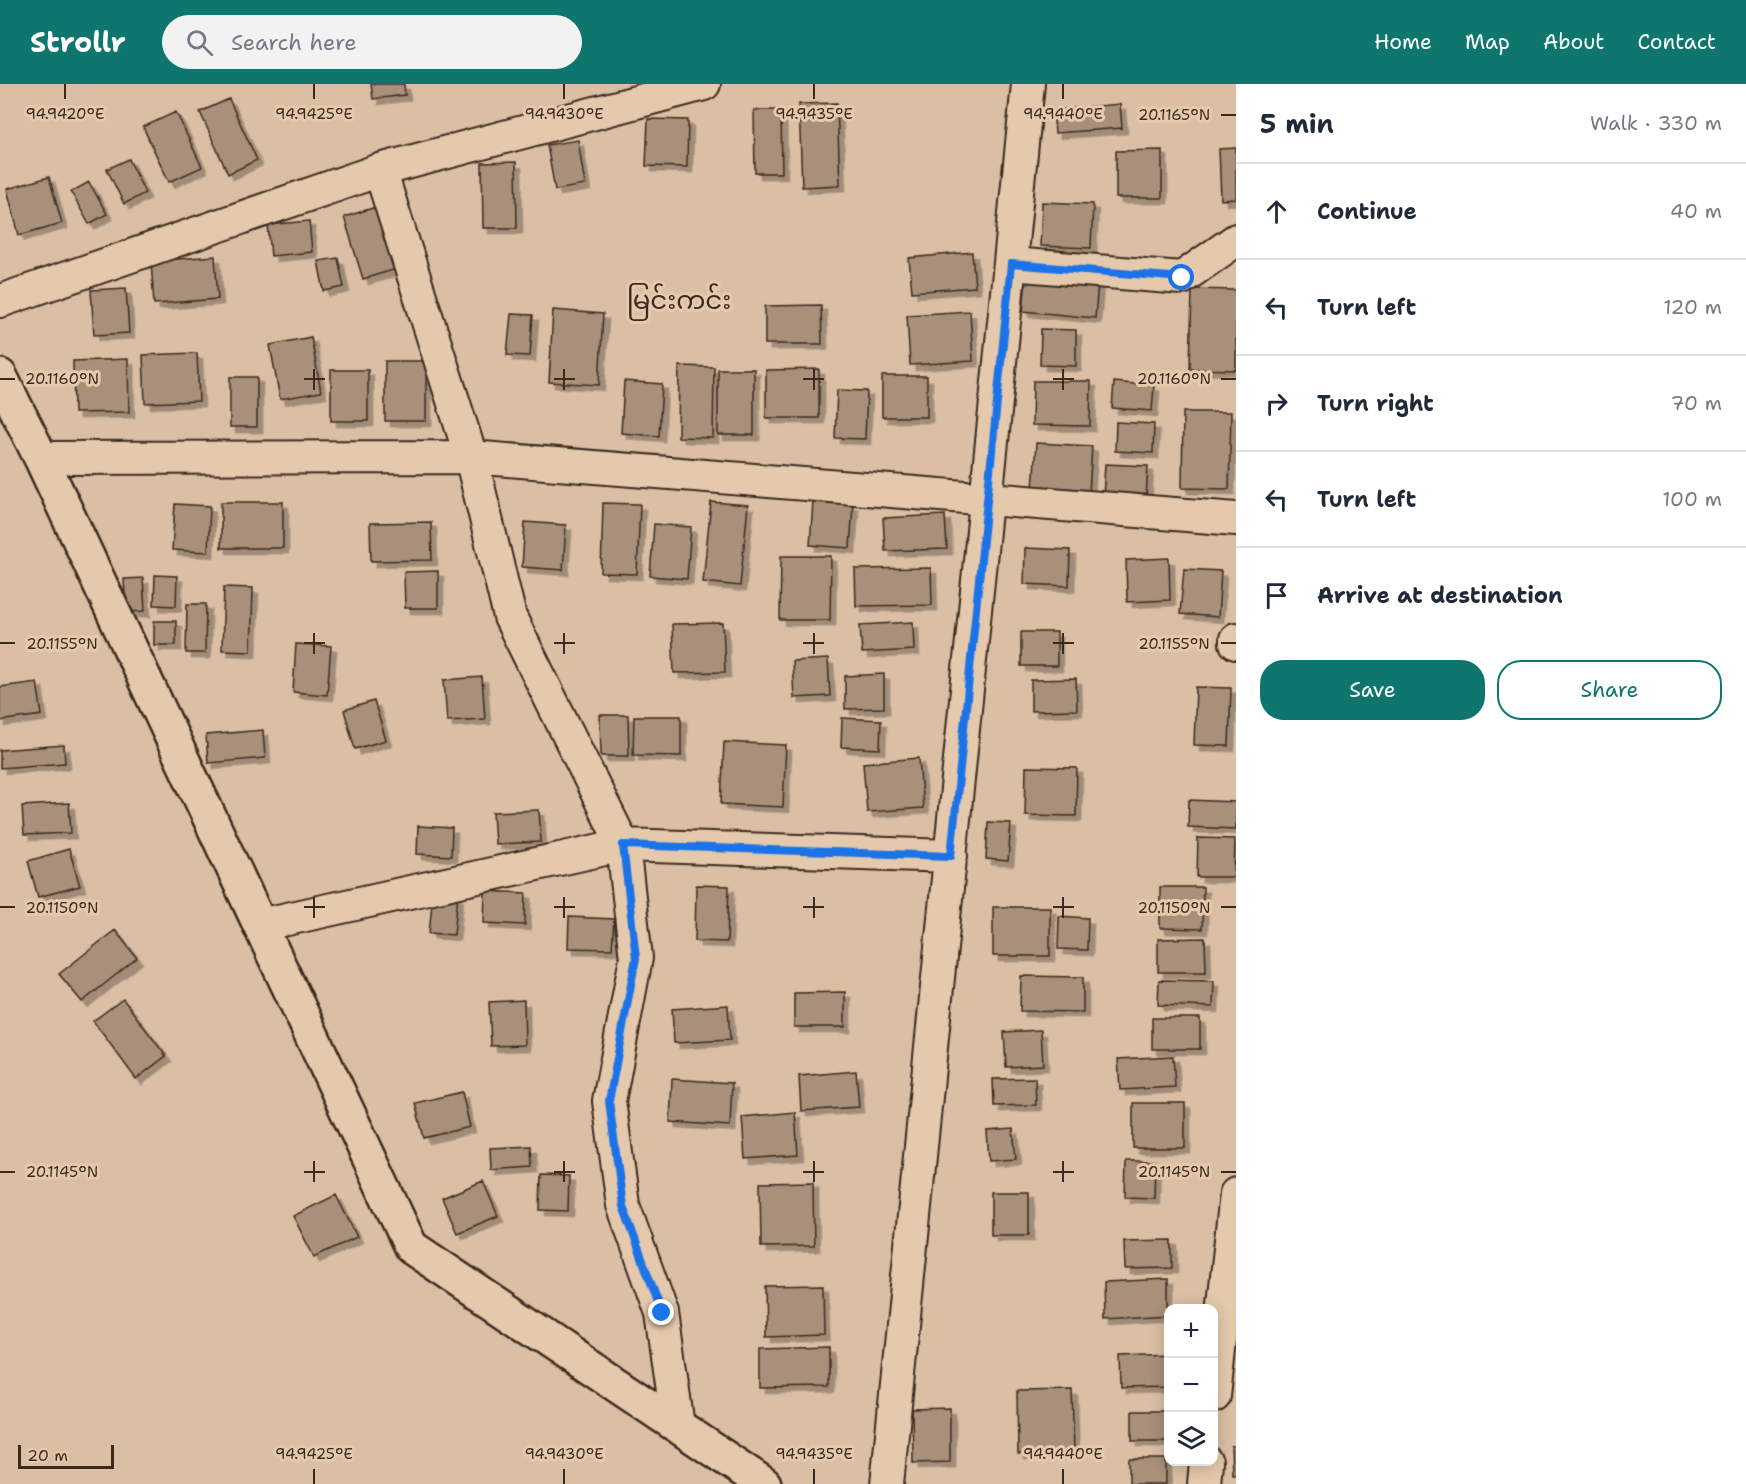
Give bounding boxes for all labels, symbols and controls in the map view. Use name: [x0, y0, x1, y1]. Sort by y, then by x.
search box: [162, 15, 582, 69]
text: Strollr: [30, 23, 126, 61]
icon: search: [183, 26, 216, 59]
text: Search here: [231, 28, 357, 57]
text: Home: [1374, 28, 1432, 56]
text: Map: [1465, 28, 1510, 56]
text: About: [1543, 28, 1604, 56]
text: Contact: [1637, 28, 1716, 56]
text: 94.9420°E: [26, 104, 104, 124]
text: 94.9425°E: [275, 104, 353, 124]
text: 94.9430°E: [524, 104, 604, 124]
text: 94.9435°E: [775, 104, 853, 124]
text: 94.9440°E: [1023, 104, 1103, 124]
text: 20.1165°N: [1138, 105, 1210, 125]
text: 5 min: [1260, 106, 1334, 141]
text: Walk · 330 m: [1590, 110, 1722, 136]
icon: ahead: [1260, 195, 1293, 228]
text: Continue: [1317, 197, 1417, 226]
text: 40 m: [1670, 198, 1722, 224]
route start: [1168, 264, 1194, 290]
district label: မြင်းကင်း: [627, 282, 731, 321]
icon: left: [1260, 291, 1293, 324]
text: Turn left: [1317, 293, 1416, 322]
text: 120 m: [1663, 294, 1722, 320]
text: 20.1160°N: [25, 369, 99, 389]
text: 20.1160°N: [1137, 369, 1211, 389]
icon: right: [1260, 387, 1293, 420]
text: Turn right: [1317, 389, 1434, 418]
text: 70 m: [1670, 390, 1722, 416]
icon: left: [1260, 483, 1293, 516]
text: Turn left: [1317, 485, 1416, 514]
text: 100 m: [1662, 486, 1722, 512]
icon: arrive: [1260, 579, 1293, 612]
text: Arrive at destination: [1317, 581, 1563, 610]
text: 20.1155°N: [26, 634, 98, 654]
text: 20.1155°N: [1138, 634, 1210, 654]
button: Save: [1260, 660, 1485, 720]
button: Share: [1497, 660, 1722, 720]
text: 20.1150°N: [26, 898, 98, 918]
text: 20.1150°N: [1138, 898, 1210, 918]
text: 20.1145°N: [26, 1162, 98, 1182]
text: 20.1145°N: [1138, 1162, 1210, 1182]
route end: [648, 1299, 674, 1325]
map controls: [1164, 1304, 1218, 1466]
button: +: [1164, 1304, 1218, 1358]
button: −: [1164, 1358, 1218, 1412]
button: layers: [1164, 1412, 1218, 1466]
scale bar: [18, 1442, 114, 1470]
text: 94.9425°E: [275, 1444, 353, 1464]
text: 94.9430°E: [524, 1444, 604, 1464]
text: 94.9435°E: [775, 1444, 853, 1464]
text: 94.9440°E: [1023, 1444, 1103, 1464]
text: 20 m: [27, 1445, 68, 1466]

